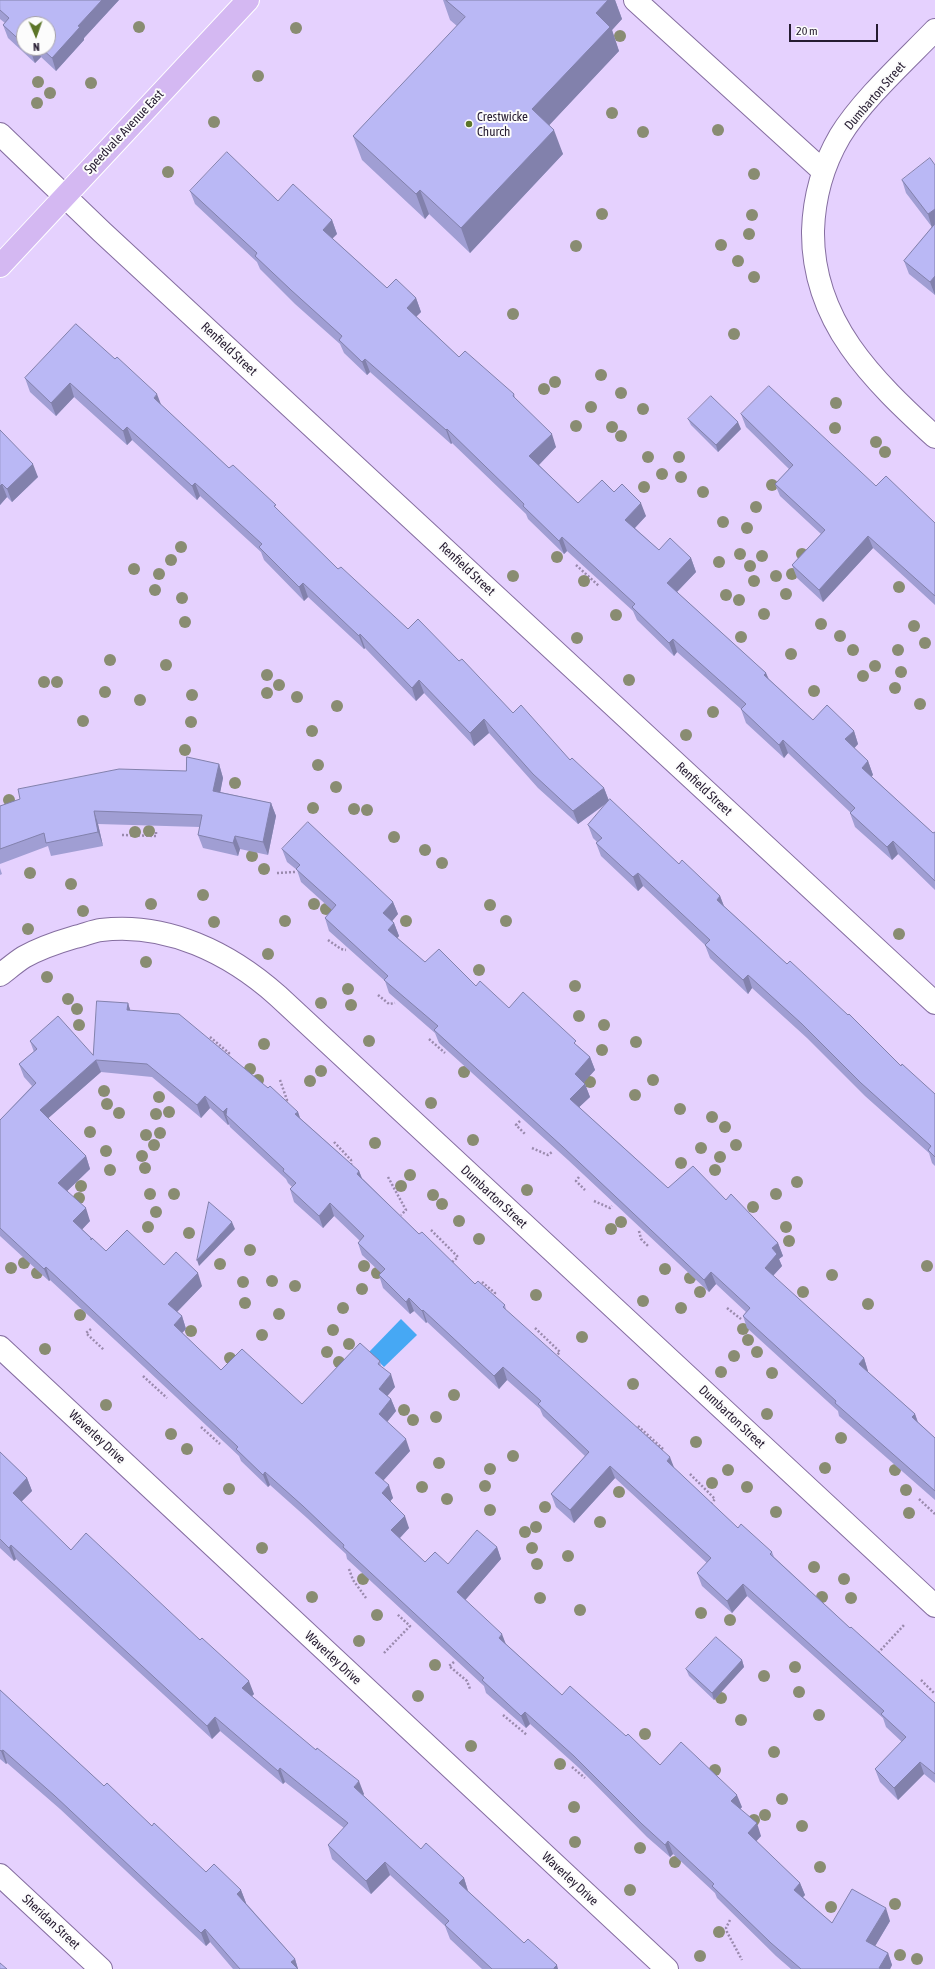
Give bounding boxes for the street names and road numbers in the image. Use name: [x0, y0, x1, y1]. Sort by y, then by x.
street label: Dumbarton Street: [841, 59, 909, 133]
street label: Speedvale Avenue East: [81, 87, 167, 177]
street label: Renfield Street: [198, 319, 260, 379]
street label: Renfield Street: [436, 539, 498, 599]
street label: Renfield Street: [673, 759, 735, 819]
street label: Dumbarton Street: [458, 1162, 530, 1232]
street label: Dumbarton Street: [696, 1382, 768, 1452]
street label: Waverley Drive: [66, 1407, 128, 1467]
street label: Waverley Drive: [302, 1628, 364, 1688]
street label: Waverley Drive: [539, 1849, 601, 1909]
street label: Sheridan Street: [19, 1891, 83, 1953]

